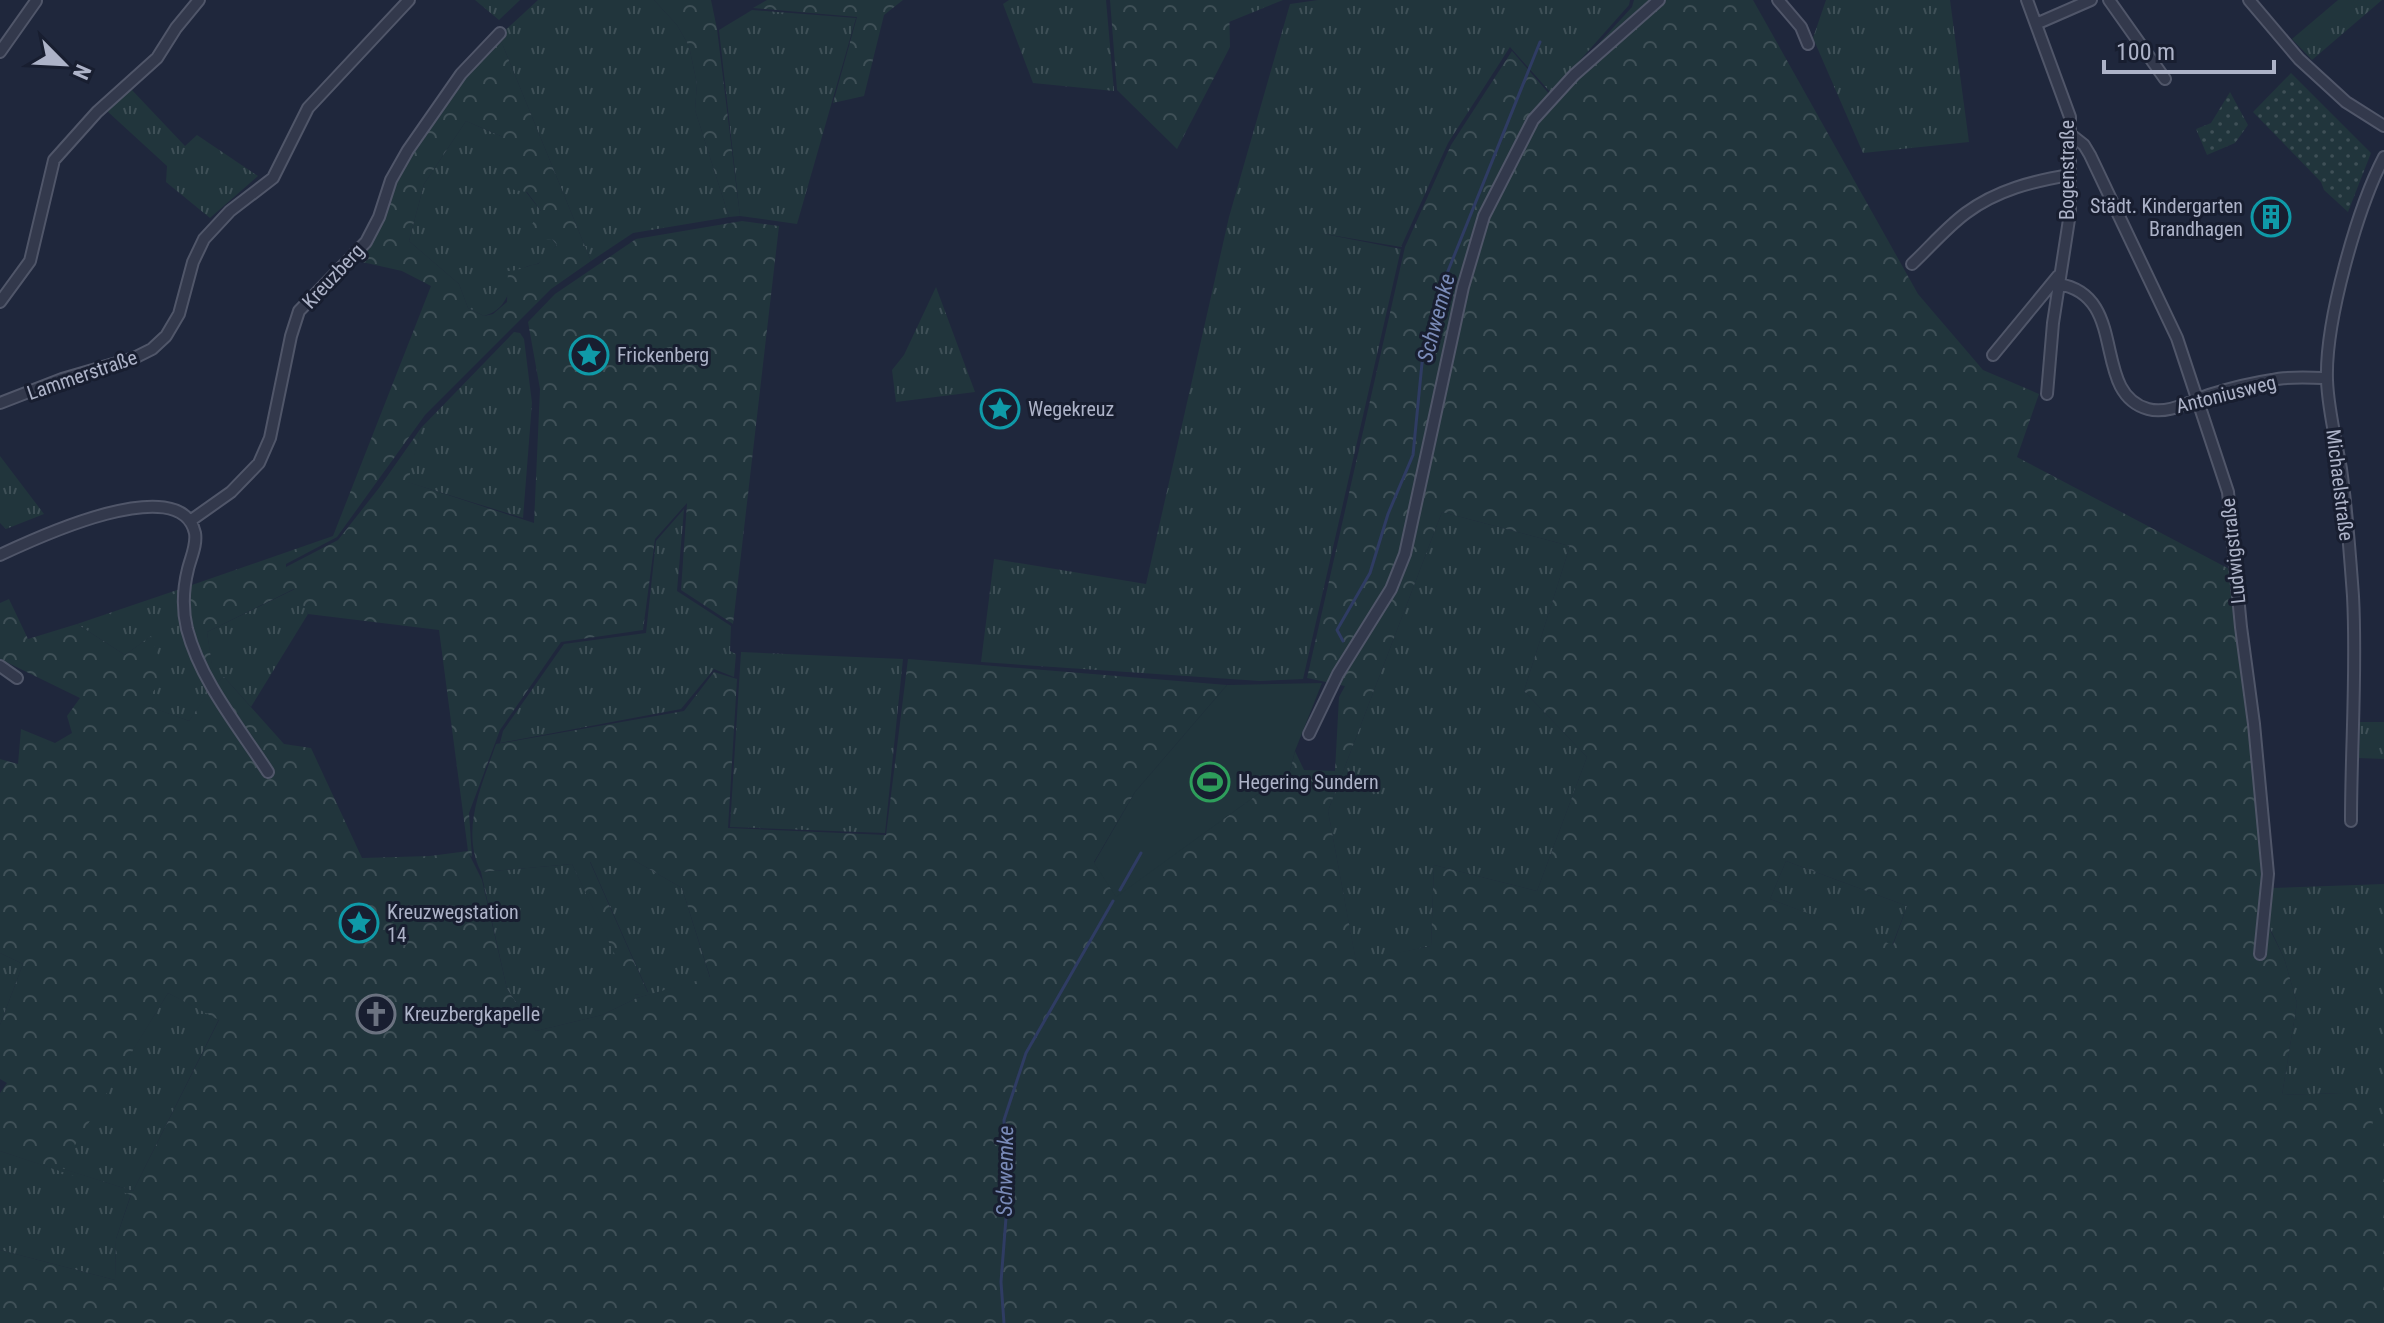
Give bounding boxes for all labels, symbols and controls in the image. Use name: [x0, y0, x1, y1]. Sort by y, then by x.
north arrow: [24, 24, 104, 104]
scale bar: [2104, 24, 2274, 74]
text: 100 m: [2116, 38, 2175, 66]
text: N: [68, 61, 96, 83]
street label: Bogenstraße: [2055, 120, 2079, 220]
place label: Städt. Kindergarten Brandhagen: [2090, 194, 2243, 241]
building icon: Städt. Kindergarten Brandhagen: [2250, 196, 2292, 238]
street label: Kreuzberg: [297, 239, 369, 313]
water label: Schwemke: [1412, 271, 1460, 365]
place icon: Frickenberg: [568, 334, 610, 376]
place label: Frickenberg: [617, 343, 709, 367]
street label: Lammerstraße: [24, 345, 140, 405]
street label: Antoniusweg: [2173, 370, 2279, 418]
place icon: Wegekreuz: [979, 388, 1021, 430]
place label: Wegekreuz: [1028, 397, 1114, 421]
street label: Michaelstraße: [2321, 428, 2359, 542]
street label: Ludwigstraße: [2216, 497, 2250, 605]
sports icon: Hegering Sundern: [1189, 761, 1231, 803]
place label: Hegering Sundern: [1238, 770, 1379, 794]
place label: Kreuzwegstation 14: [387, 900, 519, 947]
place icon: Kreuzwegstation 14: [338, 902, 380, 944]
church icon: Kreuzbergkapelle: [355, 993, 397, 1035]
place label: Kreuzbergkapelle: [404, 1002, 540, 1026]
water label: Schwemke: [992, 1125, 1018, 1217]

